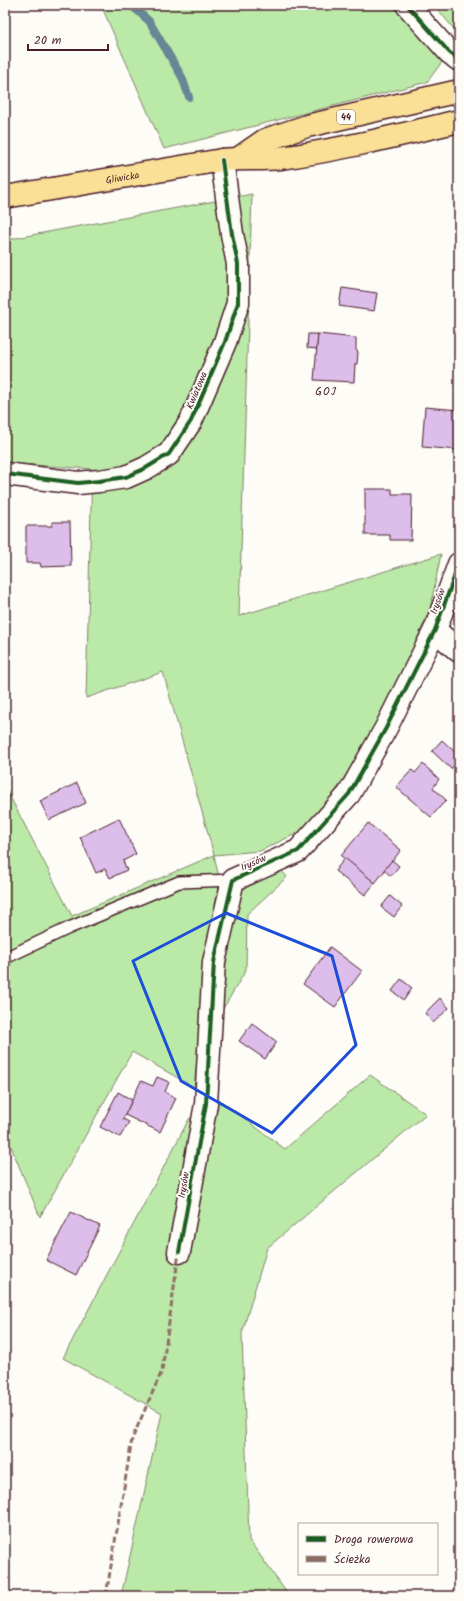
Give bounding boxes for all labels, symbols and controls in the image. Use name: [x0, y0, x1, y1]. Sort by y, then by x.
scale bar: [28, 26, 108, 52]
text: 20 m: [34, 31, 62, 50]
road number: 44: [337, 110, 355, 124]
street label: Gliwicka: [104, 167, 141, 189]
street label: Kwiatowa: [182, 369, 212, 412]
district label: GOJ: [315, 383, 337, 401]
street label: Irysów: [426, 586, 450, 617]
street label: Irysów: [238, 850, 269, 876]
street label: Irysów: [174, 1170, 194, 1200]
legend: [298, 1523, 438, 1575]
text: Droga rowerowa: [334, 1530, 414, 1549]
text: Ścieżka: [334, 1550, 371, 1569]

